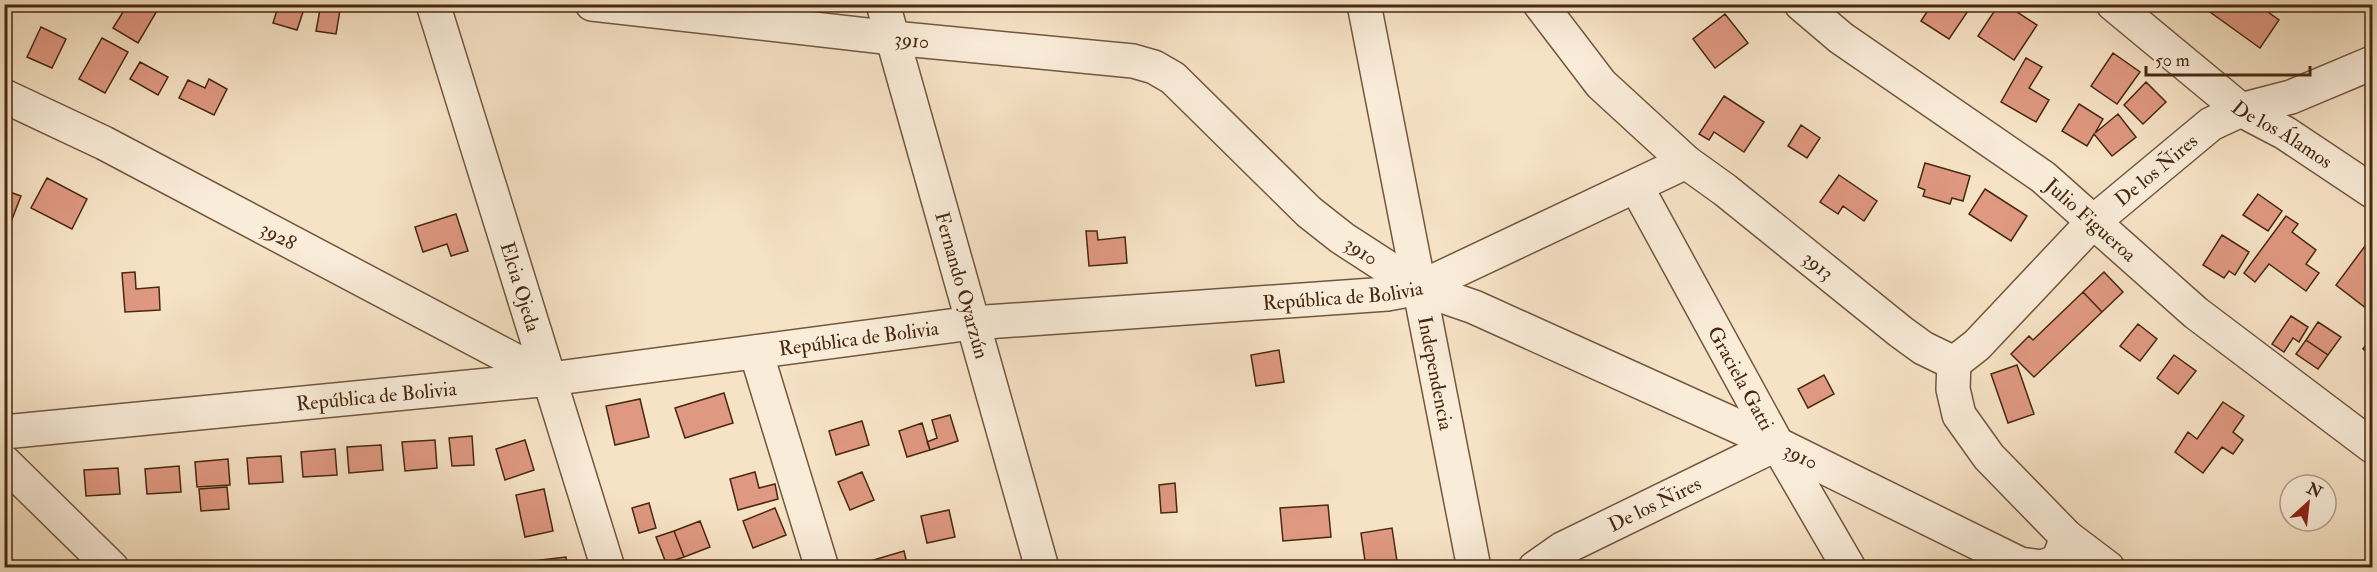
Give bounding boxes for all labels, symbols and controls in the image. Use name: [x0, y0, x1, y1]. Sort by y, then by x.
street label: 3910: [893, 26, 931, 54]
scale bar: [2146, 39, 2310, 77]
text: 50 m: [2155, 49, 2190, 72]
street label: De los Álamos: [2226, 95, 2337, 174]
street label: De los Ñires: [2109, 128, 2203, 212]
street label: Julio Figueroa: [2039, 172, 2143, 267]
street label: Fernando Oyarzún: [930, 209, 995, 361]
street label: 3928: [256, 216, 301, 255]
street label: 3910: [1340, 231, 1383, 271]
street label: Elcia Ojeda: [495, 239, 547, 335]
street label: 3913: [1798, 245, 1839, 285]
street label: República de Bolivia: [1262, 275, 1426, 315]
street label: Independencia: [1413, 314, 1459, 433]
street label: República de Bolivia: [777, 315, 941, 361]
street label: Graciela Gatti: [1702, 322, 1780, 435]
street label: República de Bolivia: [295, 376, 458, 416]
street label: 3910: [1780, 437, 1822, 475]
street label: De los Ñires: [1604, 470, 1705, 537]
north arrow: [2278, 473, 2338, 533]
text: N: [2303, 478, 2326, 503]

